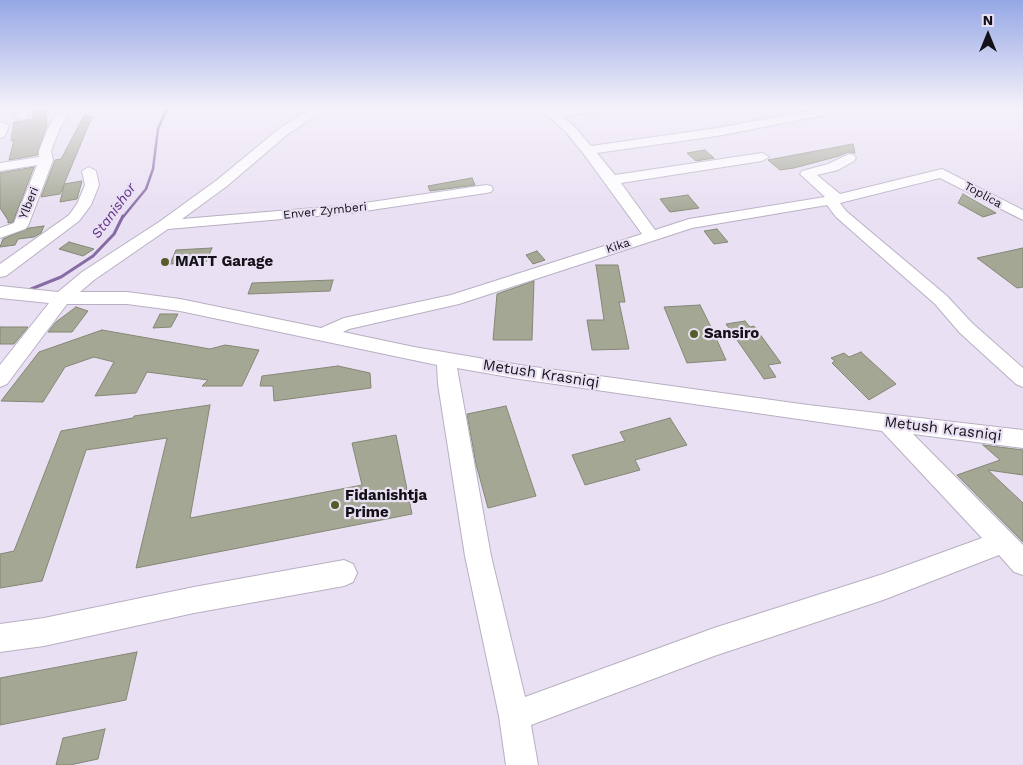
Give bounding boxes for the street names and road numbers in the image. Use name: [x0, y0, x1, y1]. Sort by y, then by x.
street label: Toplica: [962, 179, 1004, 211]
street label: Ylberi: [16, 185, 42, 221]
street label: Enver Zymberi: [282, 199, 368, 223]
street label: Kika: [604, 235, 632, 257]
street label: Metush Krasniqi: [481, 356, 601, 392]
street label: Metush Krasniqi: [883, 413, 1003, 445]

